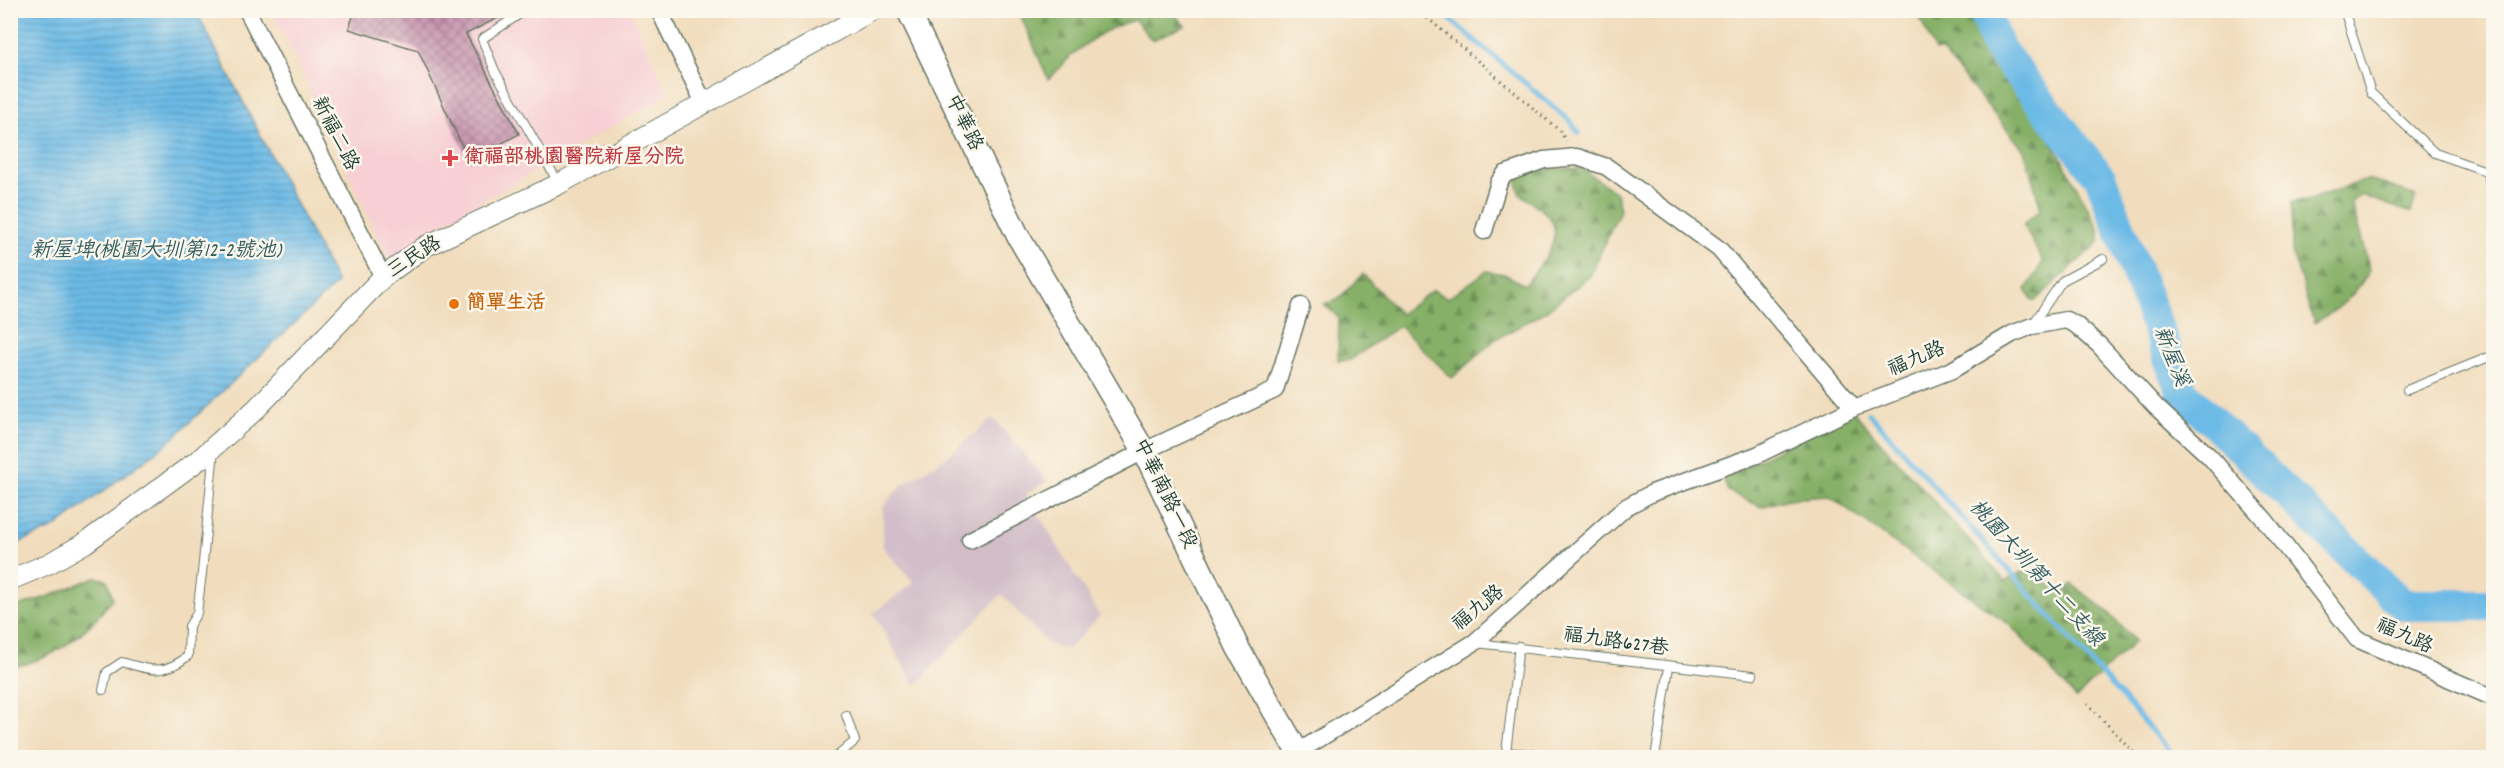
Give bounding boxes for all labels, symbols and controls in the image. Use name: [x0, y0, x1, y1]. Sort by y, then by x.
street label: 中華路: [937, 90, 989, 157]
street label: 新福二路: [303, 92, 365, 177]
place label: 衛福部桃園醫院新屋分院: [464, 144, 684, 172]
marker: 衛福部桃園醫院新屋分院: [441, 149, 459, 167]
street label: 三民路: [382, 229, 449, 286]
water label: 新屋埤(桃園大圳第12-2號池): [31, 237, 283, 267]
place label: 簡單生活: [466, 290, 546, 318]
marker: 簡單生活: [447, 297, 461, 311]
water label: 新屋溪: [2144, 322, 2196, 393]
street label: 福九路: [1884, 335, 1951, 385]
street label: 中華南路一段: [1125, 434, 1203, 554]
water label: 桃園大圳第十二支線: [1961, 494, 2110, 655]
street label: 福九路: [1447, 579, 1512, 639]
street label: 福九路: [2371, 612, 2438, 662]
street label: 福九路627巷: [1561, 622, 1672, 664]

